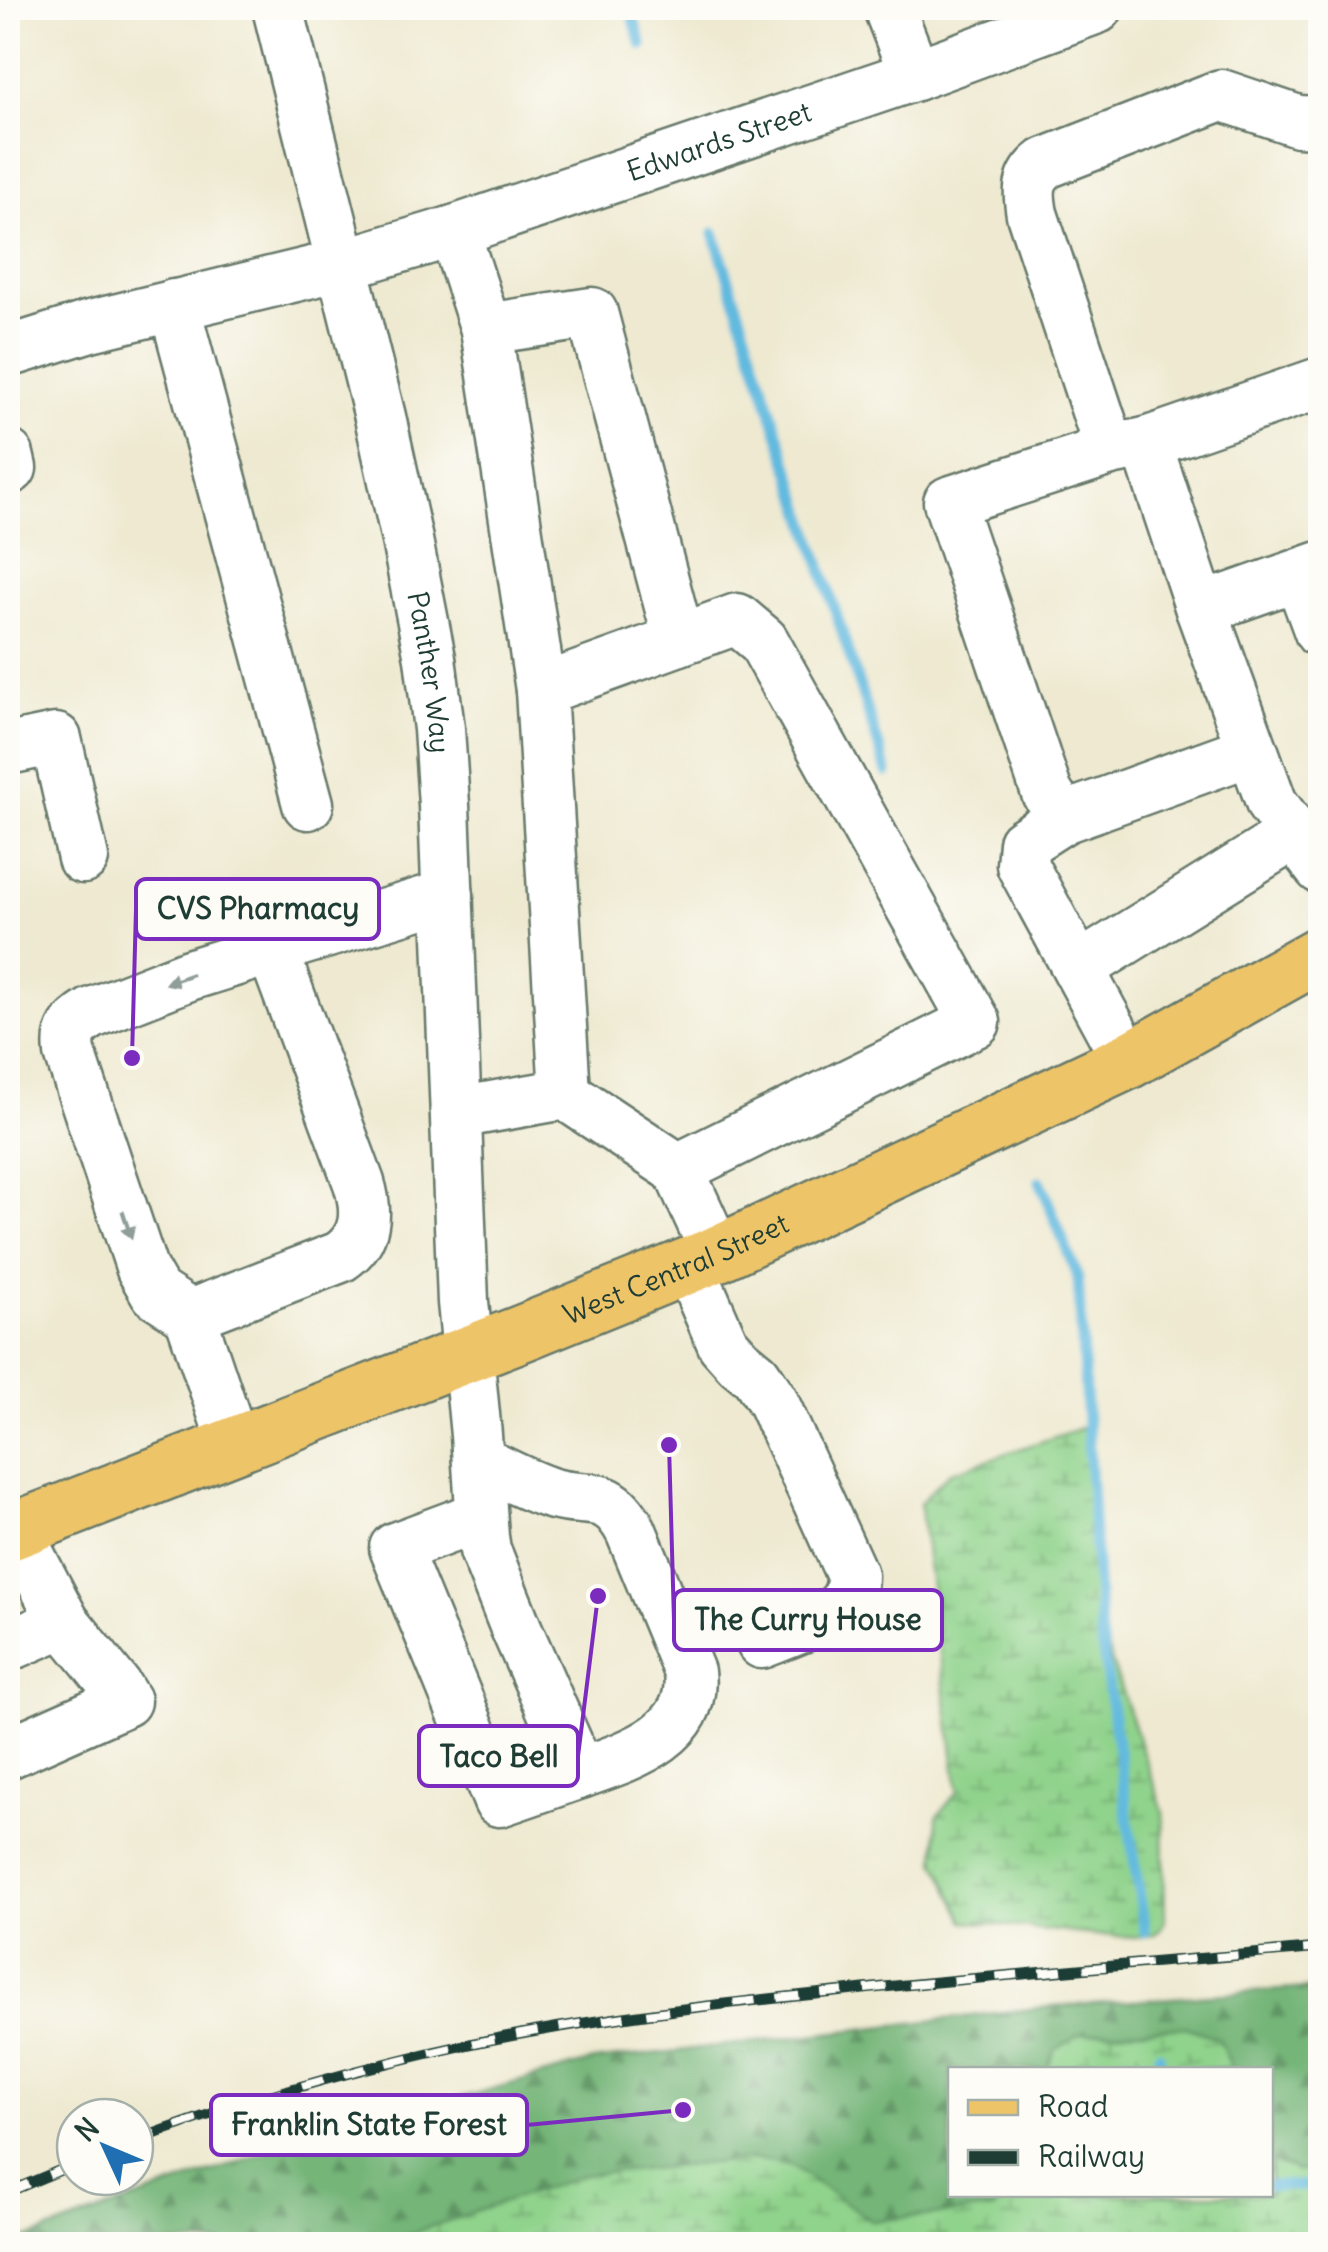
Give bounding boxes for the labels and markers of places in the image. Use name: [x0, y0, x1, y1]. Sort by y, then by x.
callout: CVS Pharmacy: [136, 879, 379, 939]
callout: The Curry House: [674, 1590, 942, 1650]
callout: Taco Bell: [419, 1726, 578, 1786]
callout: Franklin State Forest: [211, 2095, 527, 2155]

